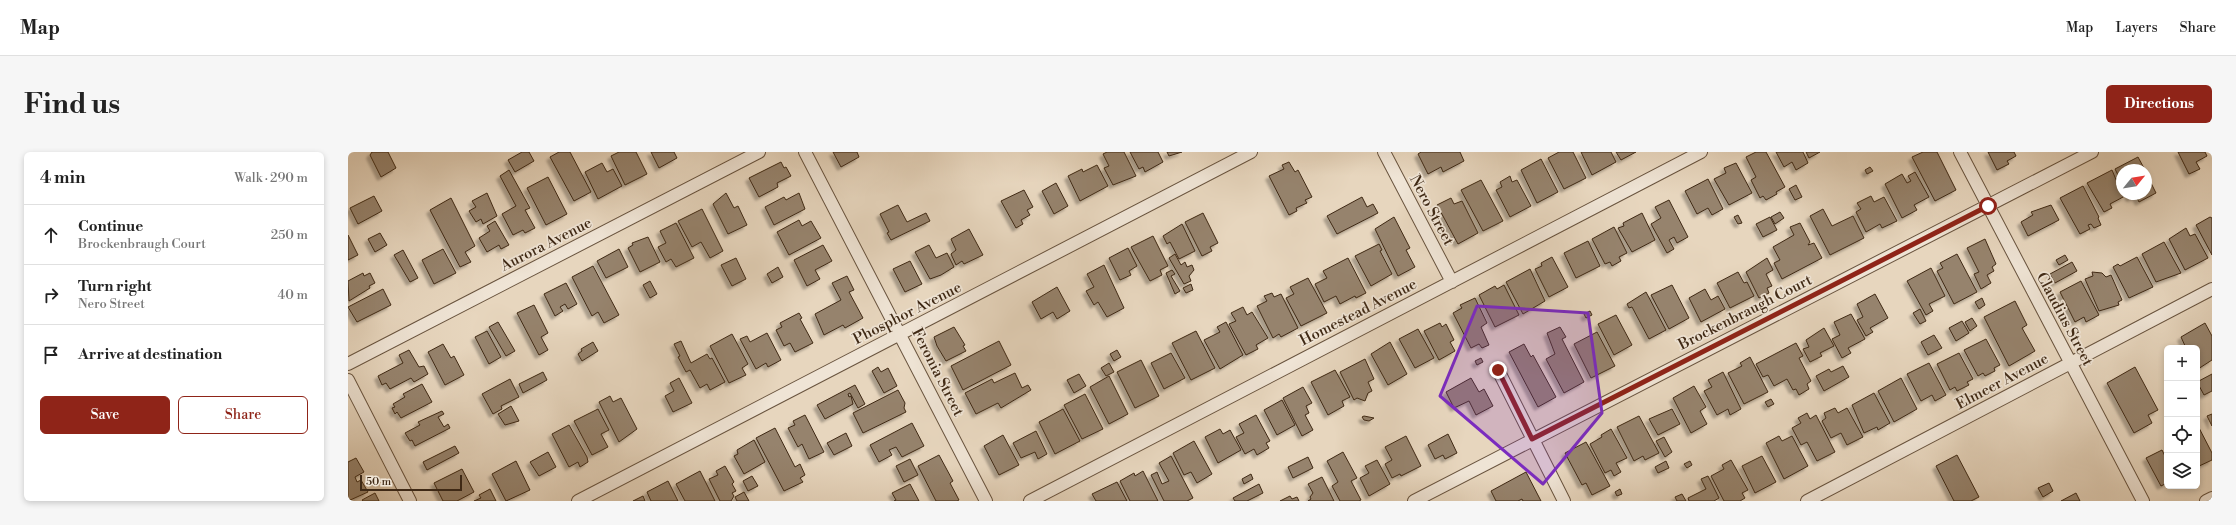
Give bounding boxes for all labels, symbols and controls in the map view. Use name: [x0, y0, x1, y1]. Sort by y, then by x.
text: Map: [20, 16, 60, 40]
text: Map: [2066, 19, 2093, 37]
text: Layers: [2115, 19, 2158, 37]
text: Share: [2180, 19, 2216, 37]
button: Directions: [2106, 85, 2212, 123]
text: Find us: [24, 87, 120, 122]
north arrow: [2116, 164, 2152, 200]
text: 4 min: [40, 167, 85, 189]
text: Walk · 290 m: [234, 170, 308, 186]
street label: Nero Street: [1405, 172, 1458, 249]
route start: [1979, 197, 1997, 215]
street label: Aurora Avenue: [496, 213, 595, 276]
text: Continue: [78, 217, 143, 236]
icon: ahead: [40, 224, 62, 246]
text: 250 m: [271, 227, 308, 243]
text: Brockenbraugh Court: [78, 236, 206, 252]
street label: Claudius Street: [2032, 269, 2098, 370]
street label: Brockenbraugh Court: [1674, 270, 1816, 355]
street label: Homestead Avenue: [1296, 275, 1420, 350]
text: Turn right: [78, 277, 152, 296]
street label: Phosphor Avenue: [850, 278, 965, 349]
icon: right: [40, 284, 62, 306]
text: 40 m: [278, 287, 308, 303]
text: Nero Street: [78, 296, 145, 312]
street label: Feronia Street: [907, 325, 968, 420]
icon: arrive: [40, 344, 62, 366]
text: Arrive at destination: [78, 345, 222, 364]
map controls: [2164, 345, 2200, 489]
button: +: [2164, 345, 2200, 381]
street label: Elmeer Avenue: [1953, 349, 2052, 414]
route end: [1489, 361, 1507, 379]
button: −: [2164, 381, 2200, 417]
button: Save: [40, 396, 170, 434]
button: Share: [178, 396, 308, 434]
button: locate: [2164, 417, 2200, 453]
button: layers: [2164, 453, 2200, 489]
scale bar: [360, 473, 462, 492]
text: 50 m: [366, 475, 391, 489]

